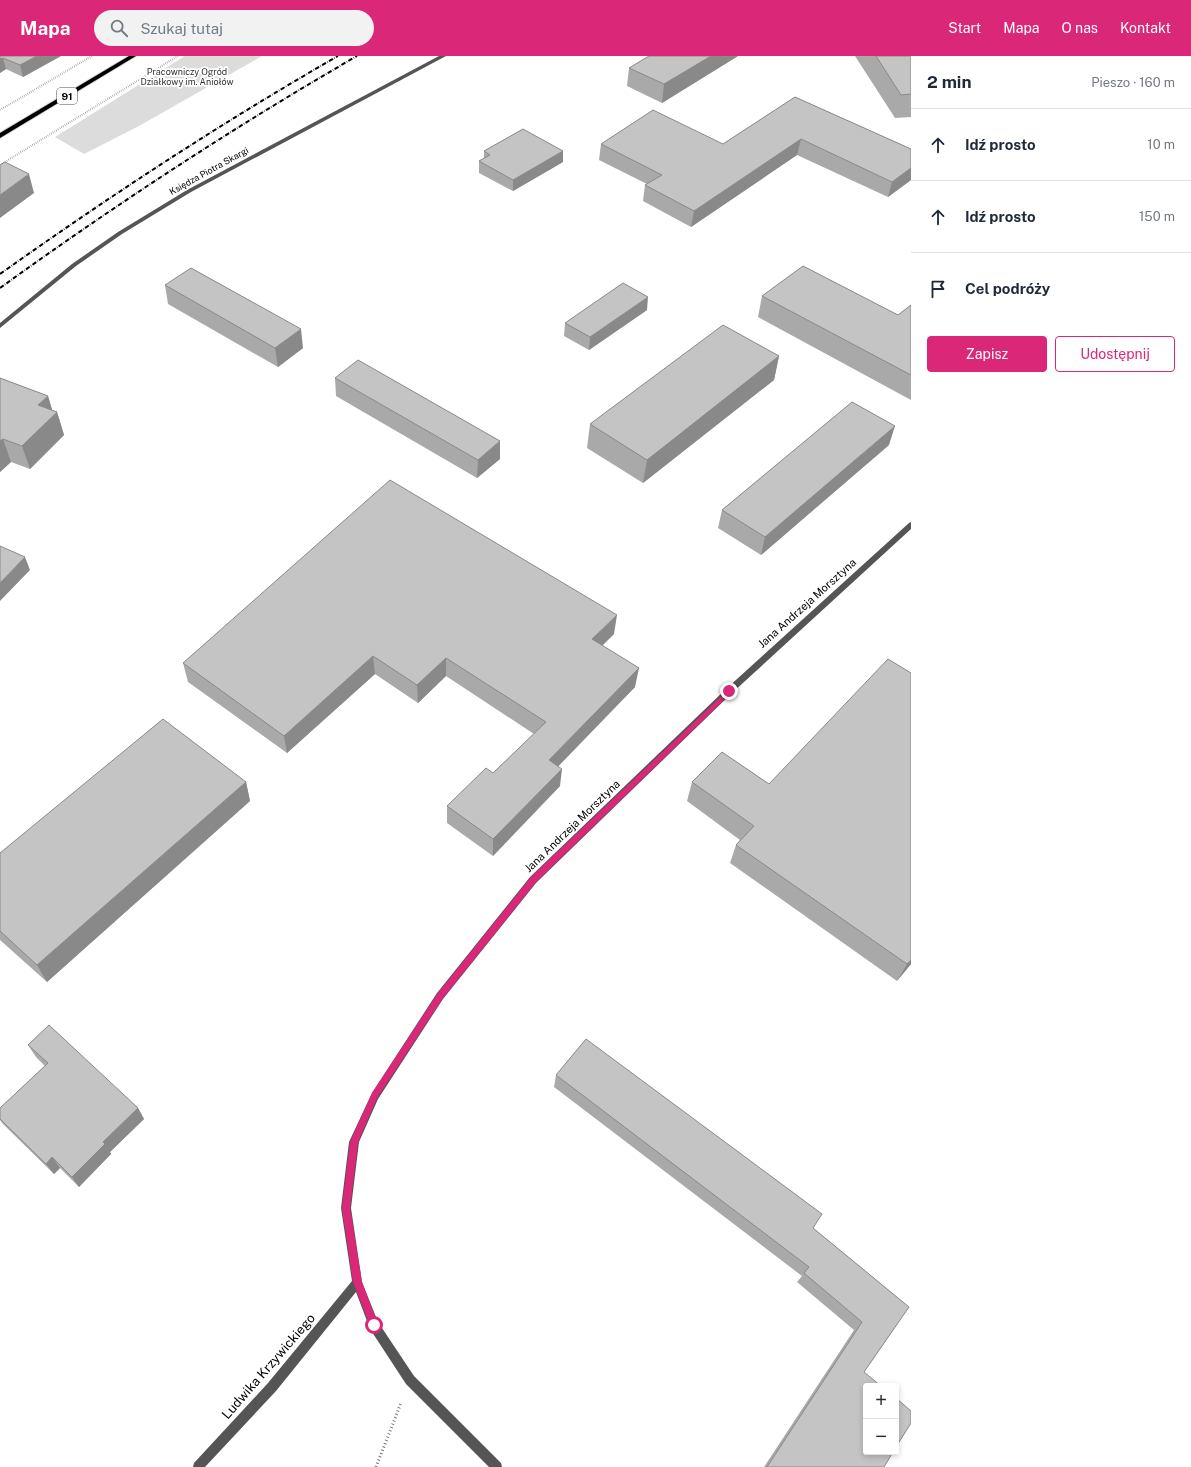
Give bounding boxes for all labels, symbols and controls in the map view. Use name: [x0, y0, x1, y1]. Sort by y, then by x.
search box: [94, 10, 374, 46]
text: Mapa: [20, 17, 70, 39]
icon: search: [108, 17, 130, 39]
text: Szukaj tutaj: [140, 20, 223, 37]
text: Start: [948, 20, 981, 36]
text: Mapa: [1003, 20, 1039, 36]
text: O nas: [1061, 20, 1098, 36]
text: Kontakt: [1120, 20, 1171, 36]
park label: Pracowniczy Ogród Działkowy im. Aniołów: [141, 66, 233, 87]
text: 2 min: [927, 72, 972, 92]
text: Pieszo · 160 m: [1091, 75, 1175, 90]
road number: 91: [57, 88, 77, 104]
icon: ahead: [927, 134, 949, 156]
text: Idź prosto: [965, 136, 1036, 153]
text: 10 m: [1147, 137, 1175, 152]
street label: Księdza Piotra Skargi: [167, 144, 250, 197]
icon: ahead: [927, 206, 949, 228]
text: Idź prosto: [965, 208, 1036, 225]
text: 150 m: [1139, 209, 1175, 224]
icon: arrive: [927, 278, 949, 300]
text: Cel podróży: [965, 280, 1050, 297]
button: Zapisz: [927, 336, 1047, 372]
button: Udostępnij: [1055, 336, 1175, 372]
street label: Jana Andrzeja Morsztyna: [756, 556, 858, 650]
route end: [720, 682, 738, 700]
street label: Jana Andrzeja Morsztyna: [522, 777, 622, 875]
street label: Ludwika Krzywickiego: [219, 1311, 318, 1422]
route start: [365, 1316, 383, 1334]
map controls: [863, 1383, 899, 1455]
button: +: [863, 1383, 899, 1419]
button: −: [863, 1419, 899, 1455]

